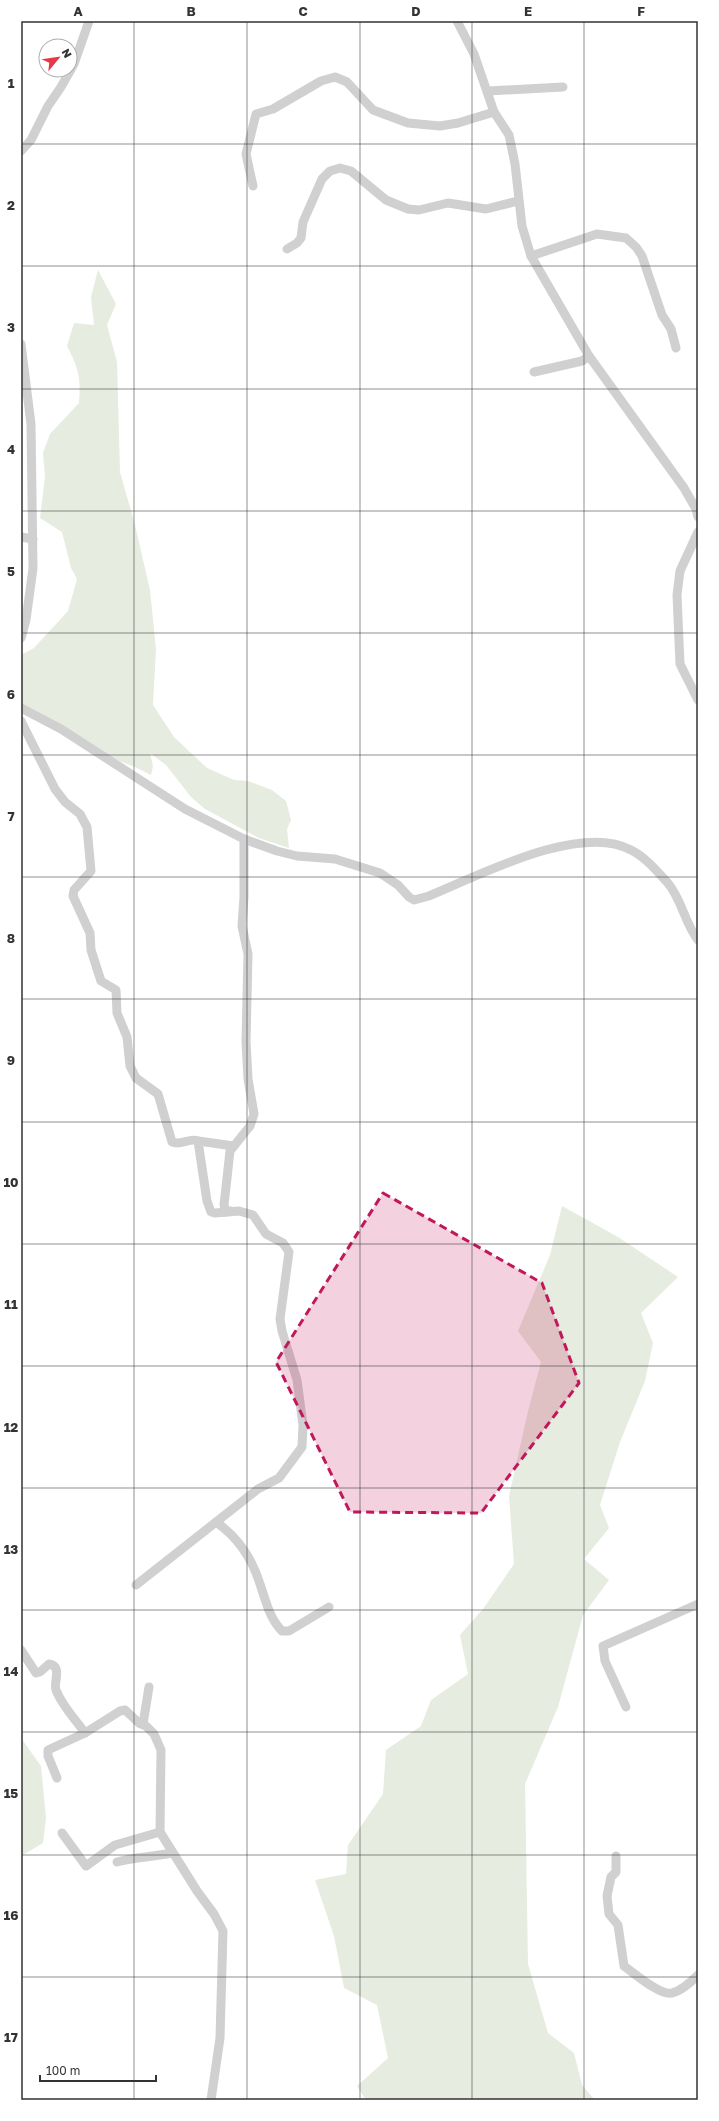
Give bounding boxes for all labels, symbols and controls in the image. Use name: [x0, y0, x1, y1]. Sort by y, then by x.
text: A: [73, 3, 83, 19]
text: B: [186, 3, 196, 19]
text: C: [298, 3, 308, 19]
text: D: [411, 3, 421, 19]
text: E: [524, 3, 532, 19]
text: F: [637, 3, 645, 19]
north arrow: [38, 38, 78, 78]
text: N: [59, 46, 75, 60]
text: 1: [8, 75, 15, 91]
text: 2: [7, 197, 15, 213]
text: 3: [7, 319, 15, 335]
text: 4: [7, 441, 15, 457]
text: 5: [7, 563, 15, 579]
text: 6: [7, 686, 15, 702]
text: 7: [7, 808, 15, 824]
text: 8: [7, 930, 15, 946]
text: 9: [7, 1052, 15, 1068]
text: 10: [3, 1174, 19, 1190]
text: 11: [4, 1296, 18, 1312]
text: 12: [4, 1419, 18, 1435]
text: 13: [4, 1541, 18, 1557]
text: 14: [4, 1663, 18, 1679]
text: 15: [4, 1785, 18, 1801]
text: 16: [4, 1907, 18, 1923]
text: 17: [4, 2029, 18, 2045]
scale bar: [40, 2057, 156, 2083]
text: 100 m: [46, 2063, 80, 2078]

